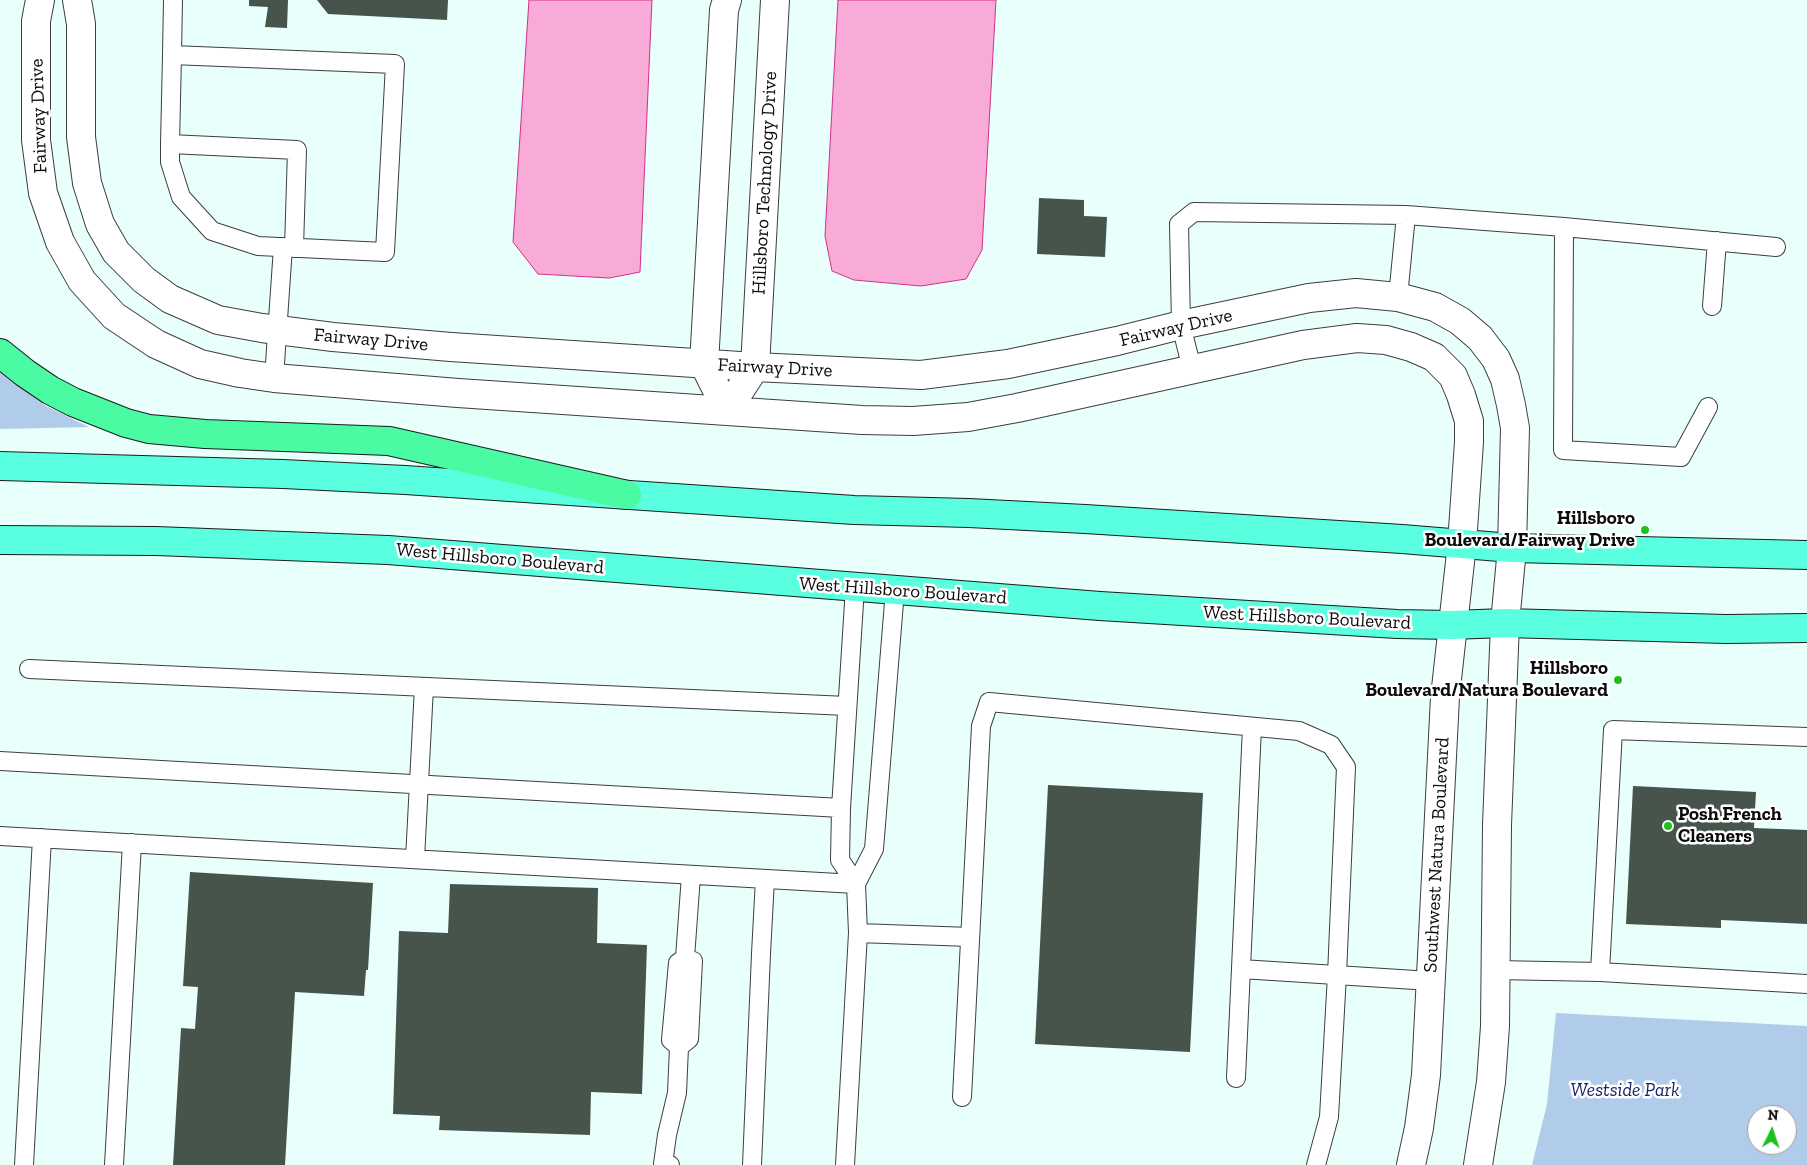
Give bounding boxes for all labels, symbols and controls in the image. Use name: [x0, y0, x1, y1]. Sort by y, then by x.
street label: Fairway Drive: [26, 58, 52, 174]
street label: Hillsboro Technology Drive: [748, 71, 782, 295]
street label: Fairway Drive: [1117, 304, 1235, 352]
street label: Fairway Drive: [313, 324, 429, 356]
street label: Fairway Drive: [717, 354, 833, 382]
place label: Hillsboro Boulevard/Fairway Drive: [1424, 508, 1635, 552]
marker: Hillsboro Boulevard/Fairway Drive: [1639, 524, 1651, 536]
street label: West Hillsboro Boulevard: [395, 539, 605, 579]
street label: West Hillsboro Boulevard: [798, 572, 1008, 610]
street label: West Hillsboro Boulevard: [1202, 601, 1412, 635]
place label: Hillsboro Boulevard/Natura Boulevard: [1365, 658, 1608, 702]
marker: Hillsboro Boulevard/Natura Boulevard: [1612, 674, 1624, 686]
street label: Southwest Natura Boulevard: [1419, 737, 1455, 973]
place label: Posh French Cleaners: [1678, 804, 1782, 848]
marker: Posh French Cleaners: [1662, 820, 1674, 832]
park label: Westside Park: [1570, 1080, 1680, 1102]
north arrow: [1747, 1105, 1797, 1155]
text: N: [1767, 1107, 1779, 1124]

